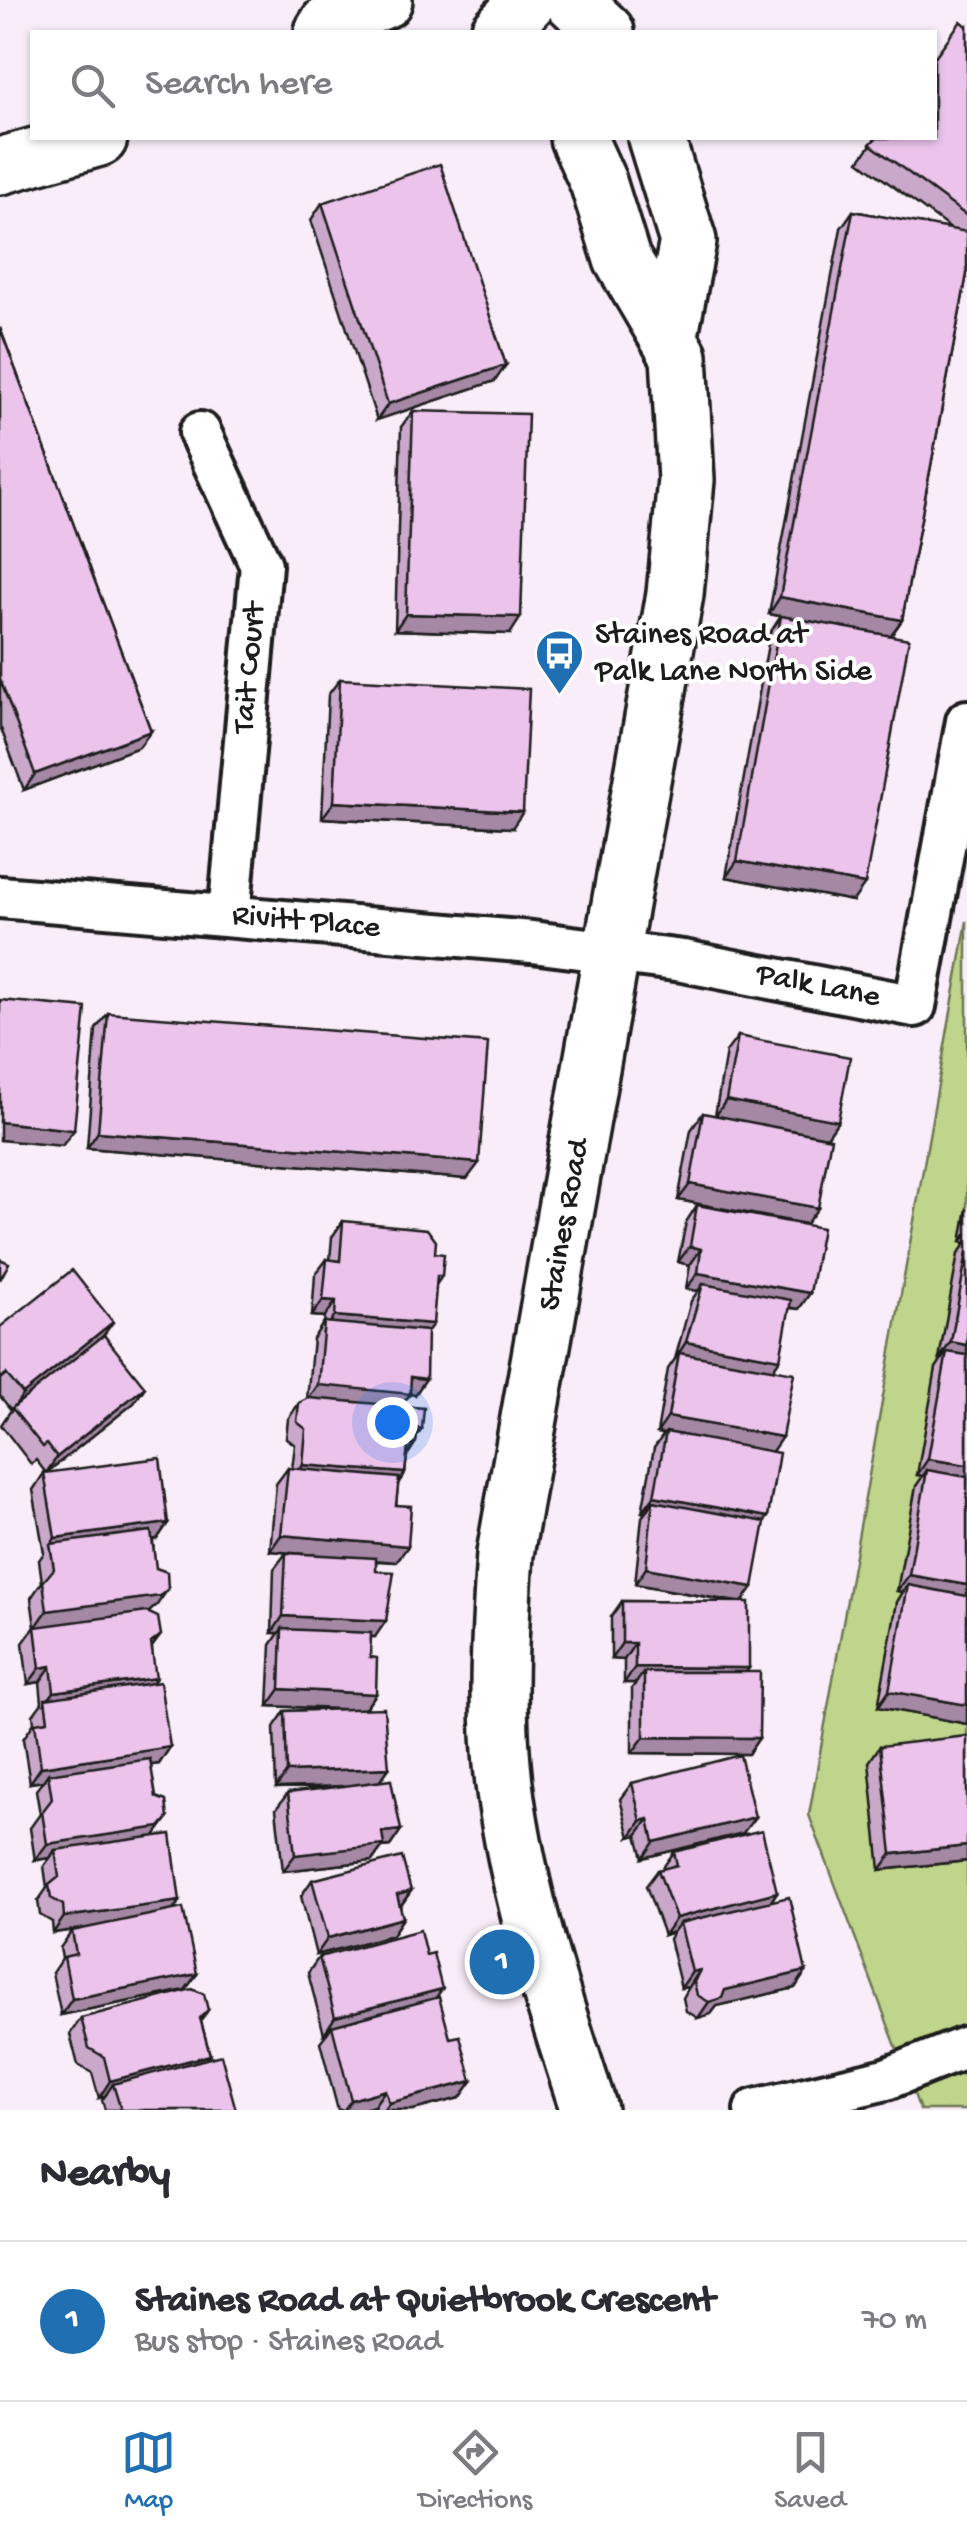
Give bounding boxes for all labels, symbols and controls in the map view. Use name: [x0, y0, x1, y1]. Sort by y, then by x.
search box: [30, 30, 937, 140]
icon: search: [65, 58, 120, 113]
text: Search here: [145, 63, 332, 107]
street label: Tait Court: [226, 598, 276, 737]
place label: Staines Road at Palk Lane North Side: [594, 617, 872, 692]
bus stop icon: Staines Road at Palk Lane North Side: [534, 628, 586, 696]
street label: Rivitt Place: [230, 898, 382, 948]
street label: Palk Lane: [752, 956, 884, 1018]
street label: Staines Road: [532, 1134, 600, 1314]
your location: [367, 1397, 418, 1448]
pin: 1: [470, 1924, 534, 2000]
text: Nearby: [40, 2151, 170, 2200]
text: Staines Road at Quietbrook Crescent: [135, 2280, 715, 2324]
text: 1: [66, 2302, 79, 2340]
text: 70 m: [862, 2302, 927, 2340]
text: Bus stop · Staines Road: [135, 2324, 442, 2362]
tab: Map: [121, 2425, 176, 2518]
tab: Directions: [418, 2425, 532, 2518]
tab: Saved: [774, 2425, 846, 2518]

